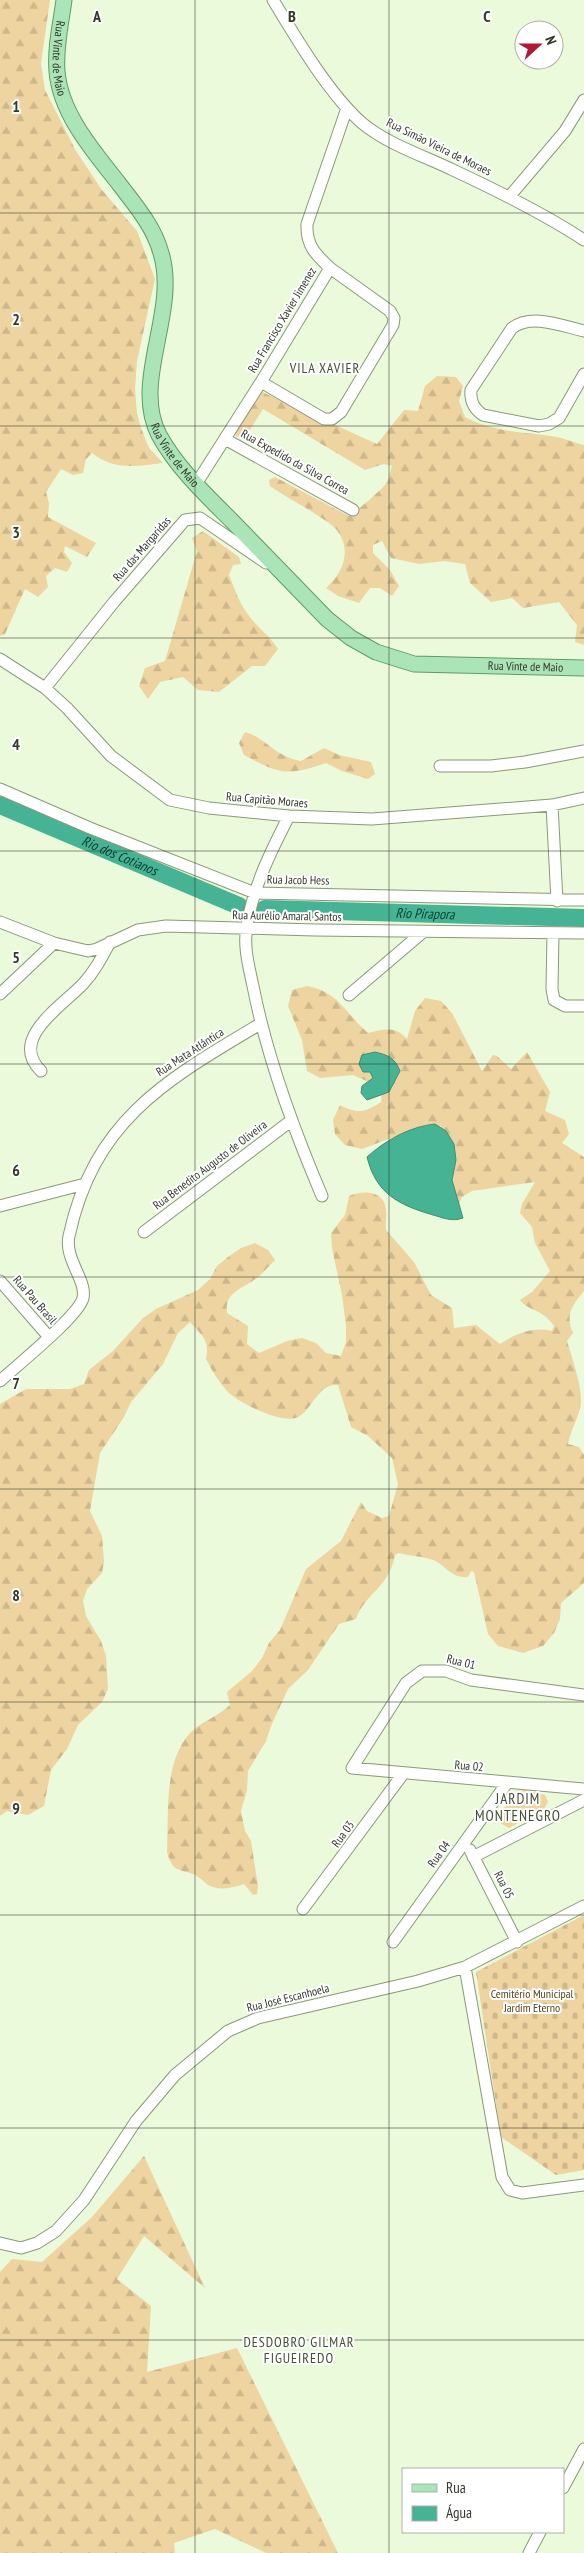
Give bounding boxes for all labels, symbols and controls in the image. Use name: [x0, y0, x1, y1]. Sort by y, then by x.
text: A: [92, 6, 102, 26]
text: B: [288, 6, 296, 26]
text: C: [483, 6, 491, 26]
street label: Rua Vinte de Maio: [50, 20, 70, 98]
north arrow: [514, 20, 564, 70]
text: N: [541, 34, 561, 47]
text: 1: [12, 96, 20, 116]
street label: Rua Simão Vieira de Moraes: [384, 115, 494, 179]
street label: Rua Francisco Xavier Jimenez: [244, 264, 319, 375]
text: 2: [12, 309, 20, 329]
district label: VILA XAVIER: [289, 359, 360, 377]
street label: Rua Vinte de Maio: [148, 421, 203, 490]
street label: Rua Expedido da Silva Correa: [239, 426, 352, 498]
street label: Rua das Margaridas: [110, 513, 174, 584]
text: 3: [12, 522, 20, 542]
street label: Rua Vinte de Maio: [488, 658, 563, 675]
text: 4: [12, 734, 20, 754]
street label: Rua Capitão Moraes: [226, 788, 309, 811]
water label: Rio dos Cotianos: [79, 832, 161, 880]
street label: Rua Jacob Hess: [267, 871, 329, 888]
water label: Rio Pirapora: [395, 904, 456, 923]
street label: Rua Aurélio Amaral Santos: [232, 907, 342, 924]
text: 5: [12, 947, 20, 967]
street label: Rua Mata Atlântica: [153, 1024, 227, 1079]
street label: Rua Benedito Augusto de Oliveira: [150, 1117, 270, 1212]
text: 6: [12, 1160, 20, 1180]
street label: Rua Pau Brasil: [10, 1272, 61, 1327]
text: 7: [12, 1373, 20, 1393]
text: 8: [12, 1585, 20, 1605]
street label: Rua 01: [445, 1651, 477, 1672]
street label: Rua 02: [454, 1757, 484, 1774]
district label: JARDIM MONTENEGRO: [475, 1789, 561, 1825]
text: 9: [12, 1798, 20, 1818]
street label: Rua 03: [328, 1818, 357, 1850]
street label: Rua 04: [424, 1837, 454, 1870]
street label: Rua 05: [491, 1868, 518, 1901]
street label: Rua José Escanhoela: [245, 1980, 331, 2015]
park label: Cemitério Municipal Jardim Eterno: [491, 1986, 574, 2015]
district label: DESDOBRO GILMAR FIGUEIREDO: [243, 2333, 355, 2367]
legend: [402, 2468, 564, 2533]
text: Rua: [446, 2478, 466, 2497]
text: Água: [446, 2503, 472, 2522]

